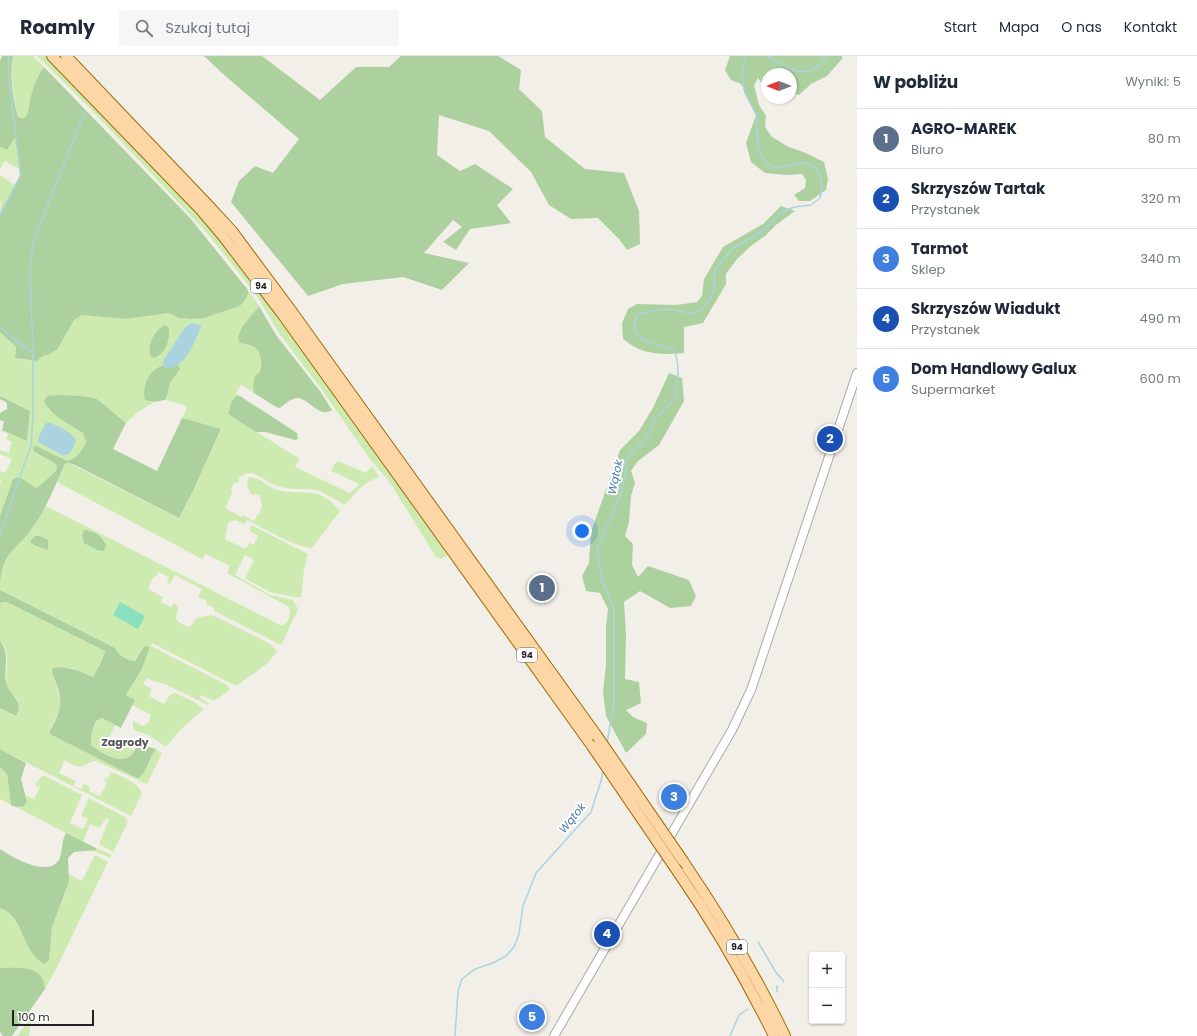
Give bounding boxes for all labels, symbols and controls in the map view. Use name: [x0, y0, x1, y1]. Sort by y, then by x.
search box: [119, 10, 399, 46]
text: Roamly: [20, 14, 95, 41]
icon: search: [133, 17, 155, 39]
text: Szukaj tutaj: [165, 17, 250, 38]
text: Start: [944, 17, 977, 37]
text: Mapa: [999, 17, 1039, 37]
text: O nas: [1061, 17, 1102, 37]
text: Kontakt: [1124, 17, 1177, 37]
north arrow: [761, 68, 797, 104]
text: W pobliżu: [873, 70, 958, 94]
text: Wyniki: 5: [1125, 72, 1181, 91]
text: AGRO-MAREK: [911, 118, 1017, 139]
text: 1: [884, 129, 888, 148]
text: 80 m: [1148, 129, 1181, 148]
text: Biuro: [911, 140, 944, 159]
text: Skrzyszów Tartak: [911, 178, 1045, 199]
text: 2: [882, 189, 890, 208]
text: 320 m: [1141, 189, 1181, 208]
text: Przystanek: [911, 200, 980, 219]
text: Tarmot: [911, 238, 968, 259]
text: 3: [882, 249, 890, 268]
text: 340 m: [1140, 249, 1181, 268]
text: Sklep: [911, 260, 945, 279]
road number: 94: [251, 279, 271, 293]
text: Skrzyszów Wiadukt: [911, 298, 1060, 319]
text: 4: [882, 309, 890, 328]
text: 490 m: [1140, 309, 1181, 328]
text: Przystanek: [911, 320, 980, 339]
text: Dom Handlowy Galux: [911, 358, 1077, 379]
text: 5: [882, 369, 890, 388]
text: 600 m: [1140, 369, 1181, 388]
text: Supermarket: [911, 380, 995, 399]
pin: 2: [817, 424, 843, 454]
water label: Wątok: [604, 457, 627, 496]
your location: [572, 521, 592, 541]
pin: 1: [529, 573, 555, 603]
road number: 94: [517, 648, 537, 662]
district label: Zagrody: [101, 734, 149, 750]
pin: 3: [661, 782, 687, 812]
water label: Wątok: [555, 798, 590, 837]
pin: 4: [594, 919, 620, 949]
road number: 94: [727, 940, 747, 954]
map controls: [809, 952, 845, 1024]
button: +: [809, 952, 845, 988]
button: −: [809, 988, 845, 1024]
pin: 5: [519, 1002, 545, 1032]
scale bar: [12, 1008, 94, 1027]
text: 100 m: [18, 1009, 50, 1025]

